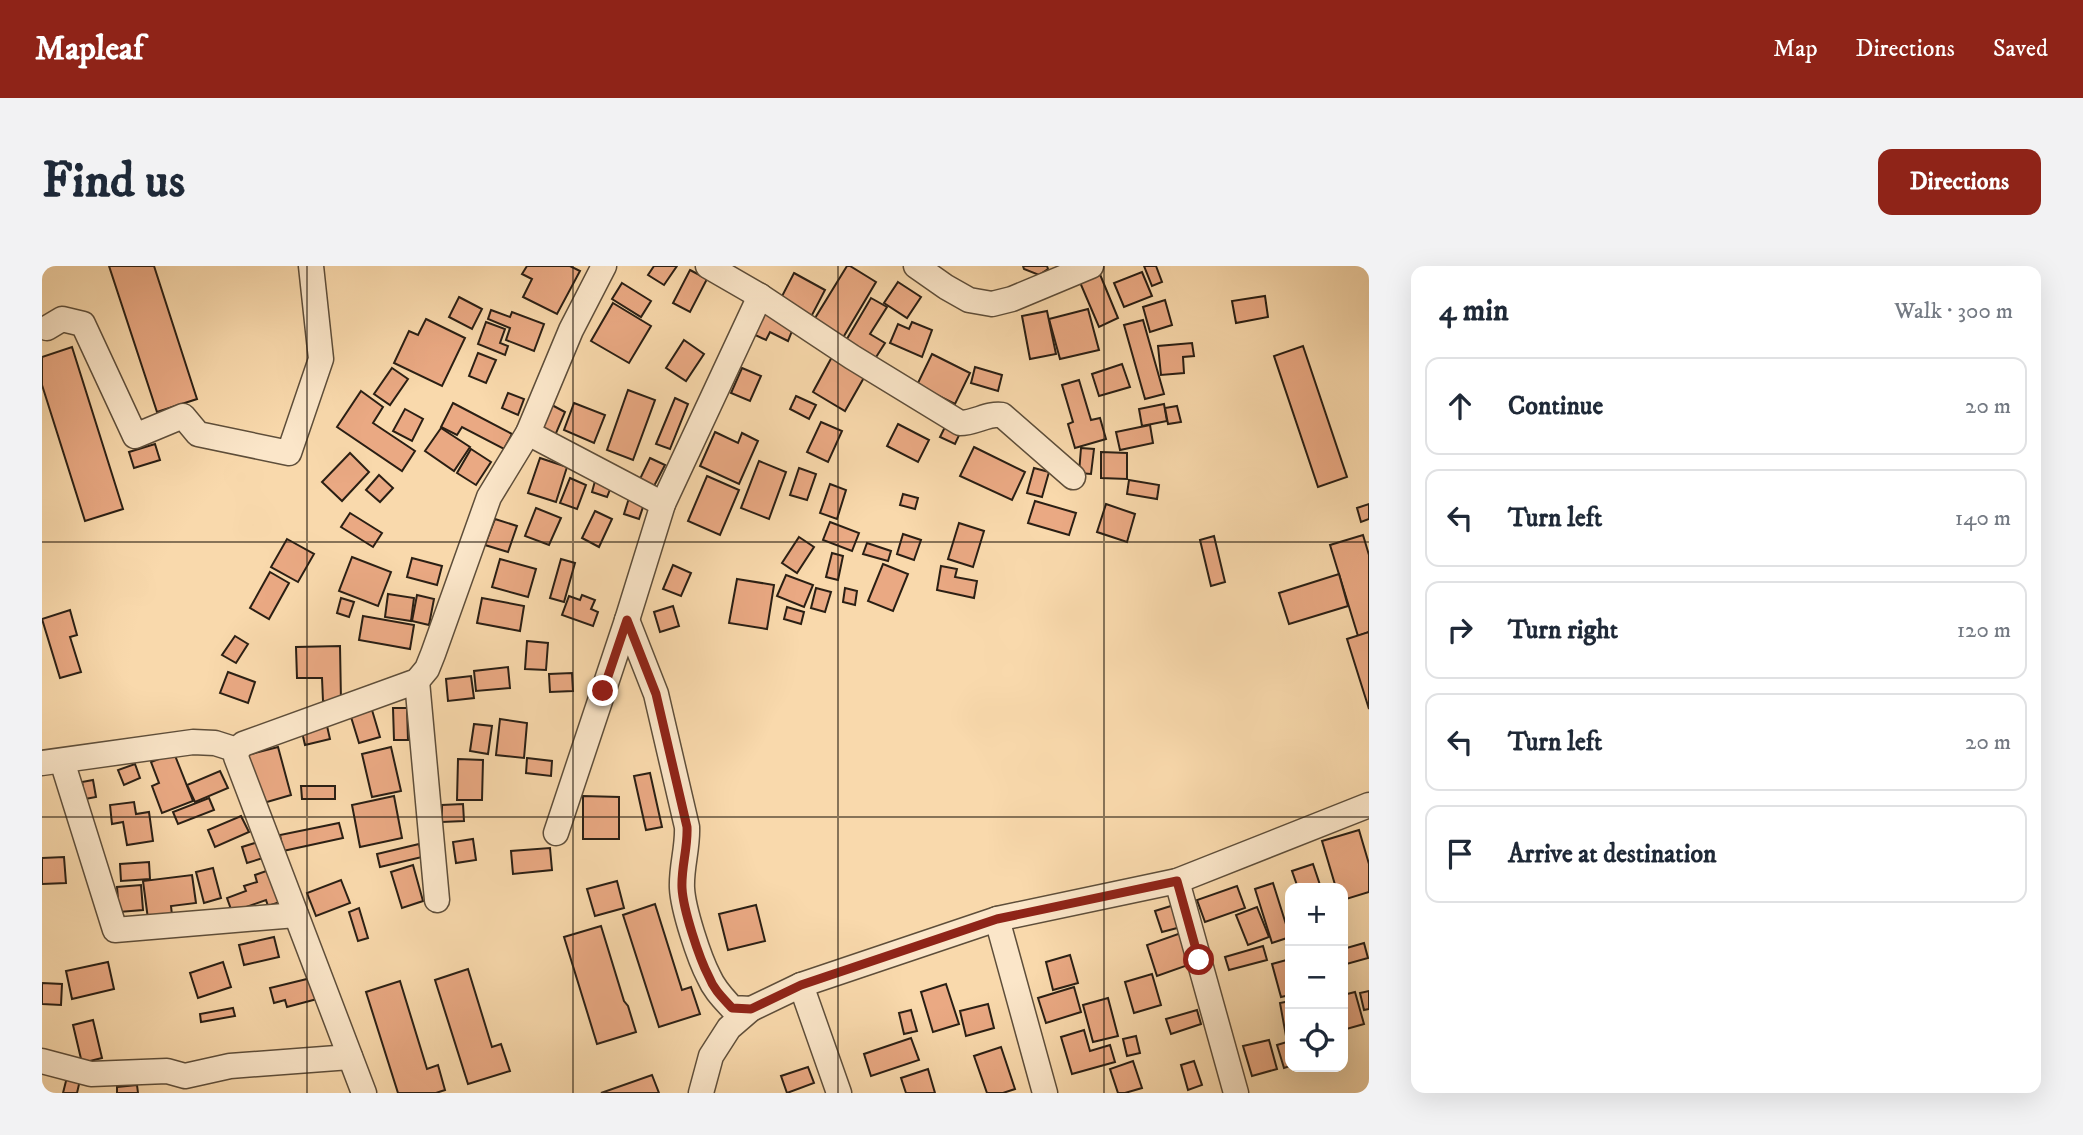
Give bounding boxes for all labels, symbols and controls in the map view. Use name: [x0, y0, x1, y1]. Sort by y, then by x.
text: Mapleaf: [35, 29, 144, 70]
text: Map: [1773, 34, 1818, 64]
text: Directions: [1856, 34, 1955, 64]
text: Saved: [1993, 34, 2048, 64]
button: Directions: [1878, 149, 2041, 215]
text: Find us: [42, 151, 185, 213]
text: 4 min: [1439, 293, 1509, 330]
text: Walk · 300 m: [1894, 297, 2013, 326]
icon: ahead: [1441, 387, 1479, 425]
text: Continue: [1508, 390, 1603, 423]
text: 20 m: [1965, 392, 2011, 421]
icon: left: [1441, 499, 1479, 537]
text: Turn left: [1508, 502, 1602, 535]
text: 140 m: [1955, 504, 2011, 533]
icon: right: [1441, 611, 1479, 649]
text: Turn right: [1508, 614, 1618, 647]
text: 120 m: [1957, 616, 2011, 645]
route end: [587, 675, 618, 706]
icon: left: [1441, 723, 1479, 761]
text: Turn left: [1508, 726, 1602, 759]
text: 20 m: [1965, 728, 2011, 757]
icon: arrive: [1441, 835, 1479, 873]
text: Arrive at destination: [1508, 838, 1717, 871]
map controls: [1285, 883, 1348, 1072]
button: +: [1285, 883, 1348, 946]
route start: [1183, 944, 1214, 975]
button: −: [1285, 946, 1348, 1009]
button: locate: [1285, 1009, 1348, 1072]

